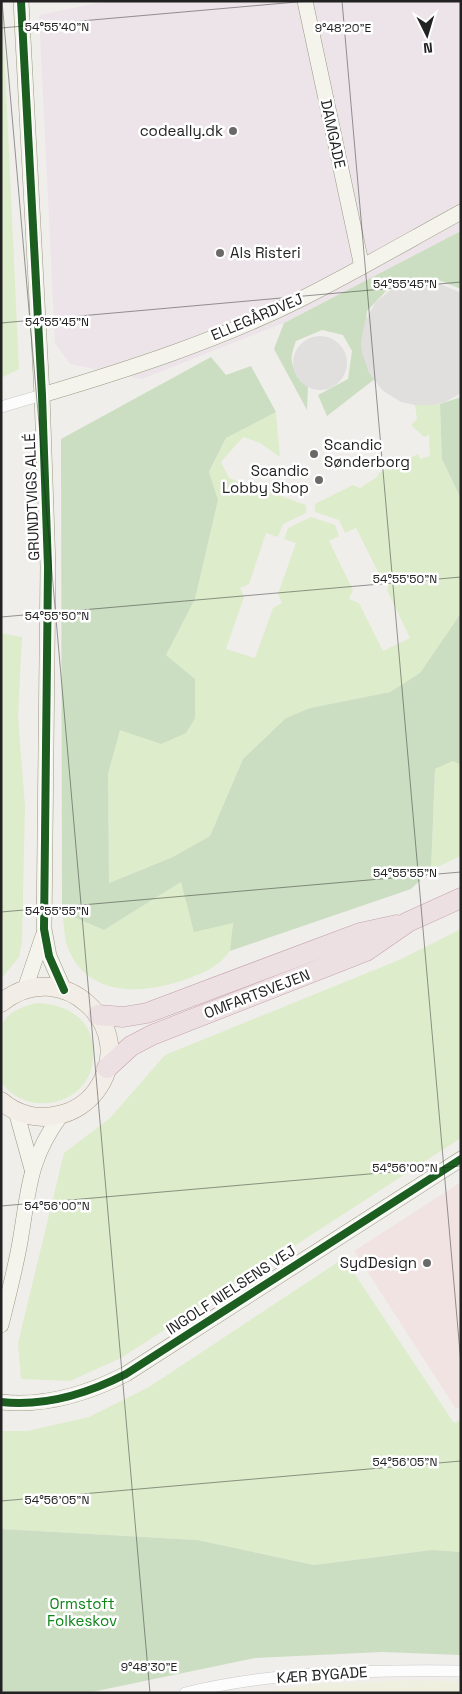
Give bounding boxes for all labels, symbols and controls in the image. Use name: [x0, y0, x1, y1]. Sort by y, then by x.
north arrow: [402, 10, 452, 60]
text: 54°55'40"N: [25, 19, 89, 35]
text: 9°48'20"E: [315, 20, 372, 36]
text: N: [423, 39, 434, 57]
street label: DAMGADE: [317, 98, 350, 170]
place label: codeally.dk: [140, 121, 223, 140]
marker: codeally.dk: [227, 125, 239, 137]
place label: Als Risteri: [230, 243, 301, 262]
marker: Als Risteri: [214, 247, 226, 259]
text: 54°55'45"N: [373, 276, 437, 292]
street label: ELLEGÅRDVEJ: [208, 289, 306, 345]
text: 54°55'45"N: [25, 314, 89, 330]
street label: GRUNDTVIGS ALLÉ: [20, 433, 43, 561]
place label: Scandic Sønderborg: [324, 435, 410, 471]
marker: Scandic Sønderborg: [308, 448, 320, 460]
place label: Scandic Lobby Shop: [222, 461, 309, 497]
marker: Scandic Lobby Shop: [313, 474, 325, 486]
text: 54°55'50"N: [373, 571, 437, 587]
text: 54°55'50"N: [25, 608, 89, 624]
text: 54°55'55"N: [373, 865, 437, 881]
text: 54°55'55"N: [25, 903, 89, 919]
street label: OMFARTSVEJEN: [201, 965, 312, 1022]
text: 54°56'00"N: [372, 1160, 438, 1176]
text: 54°56'00"N: [24, 1198, 90, 1214]
street label: INGOLF NIELSENS VEJ: [162, 1240, 299, 1339]
place label: SydDesign: [340, 1253, 417, 1272]
marker: SydDesign: [421, 1257, 433, 1269]
text: 54°56'05"N: [373, 1454, 437, 1470]
text: 54°56'05"N: [25, 1492, 89, 1508]
park label: Ormstoft Folkeskov: [47, 1594, 117, 1630]
text: 9°48'30"E: [121, 1659, 178, 1675]
street label: KÆR BYGADE: [276, 1662, 368, 1687]

